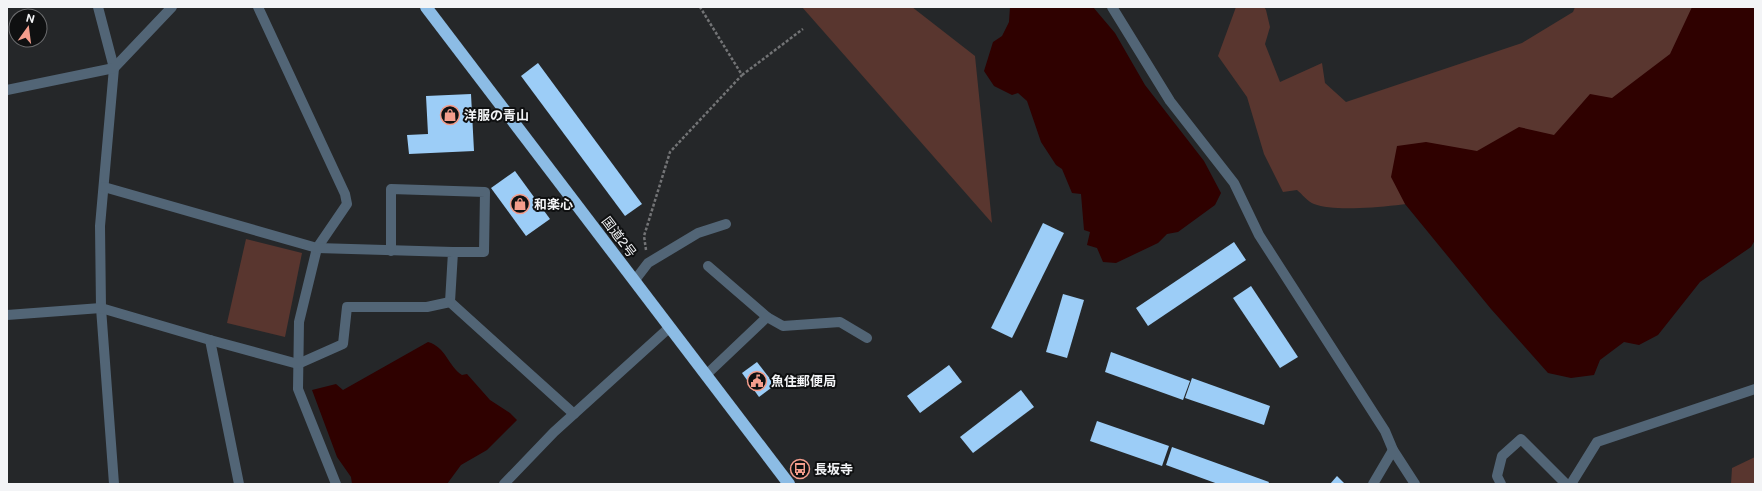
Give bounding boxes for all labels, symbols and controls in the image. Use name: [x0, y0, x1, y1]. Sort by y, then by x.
north arrow: [8, 8, 48, 48]
text: N: [25, 11, 36, 25]
shop icon: 洋服の青山: [439, 104, 461, 126]
place label: 洋服の青山: [464, 108, 529, 123]
shop icon: 和楽心: [509, 193, 531, 215]
place label: 和楽心: [534, 197, 573, 212]
street label: 国道2号: [599, 214, 639, 260]
public building icon: 魚住郵便局: [746, 370, 768, 392]
place label: 魚住郵便局: [771, 374, 836, 389]
bus stop icon: 長坂寺: [789, 458, 811, 480]
place label: 長坂寺: [814, 462, 853, 477]

